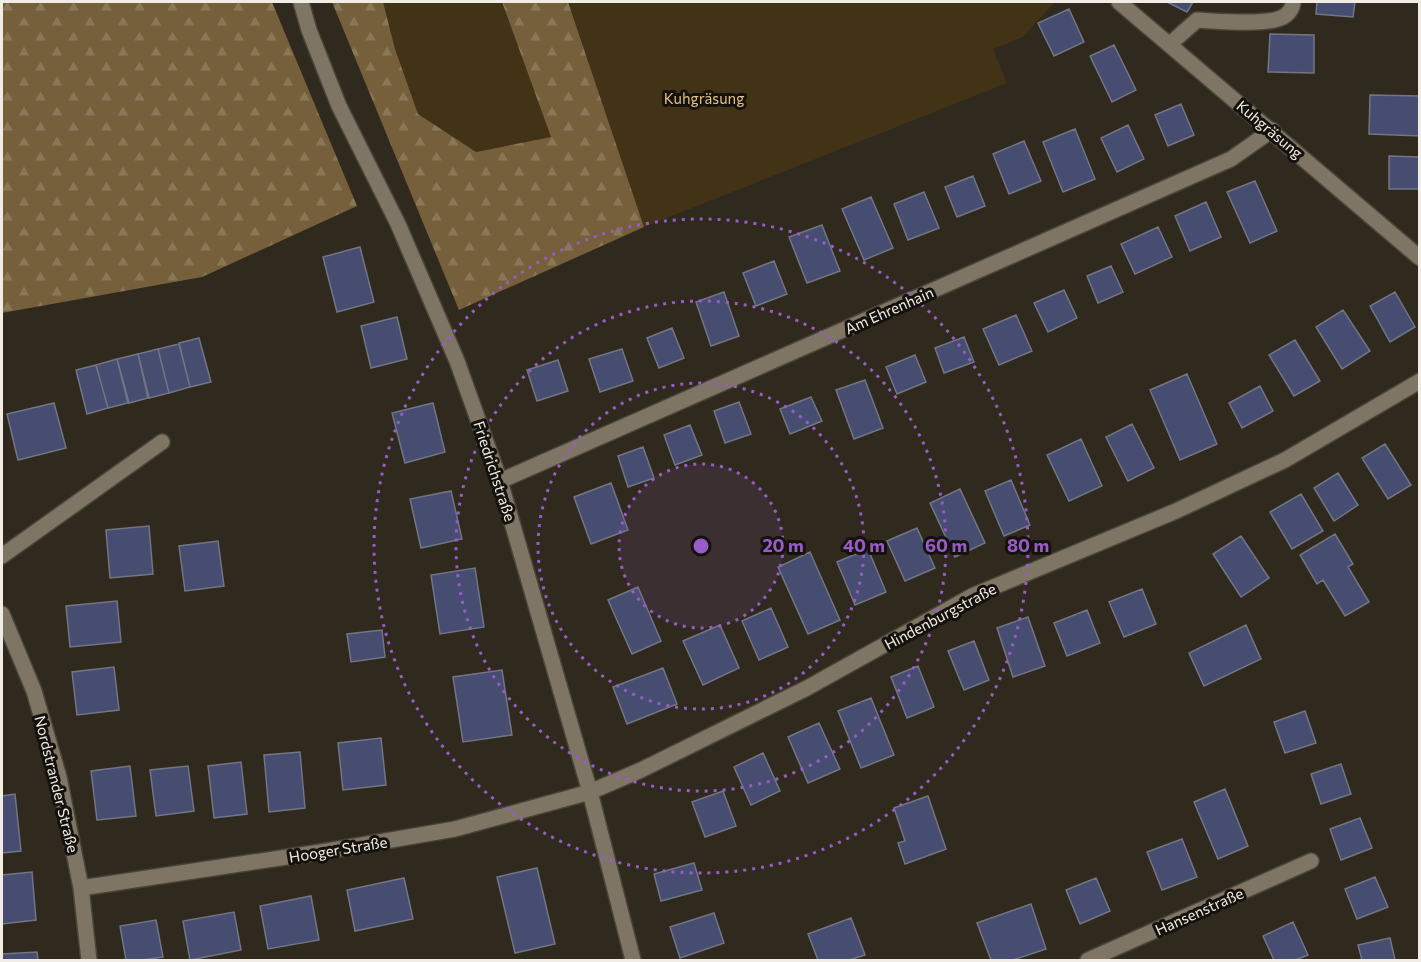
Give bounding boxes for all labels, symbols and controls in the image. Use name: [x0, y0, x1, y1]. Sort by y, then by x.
park label: Kuhgräsung: [664, 89, 744, 107]
street label: Kuhgräsung: [1233, 96, 1307, 162]
street label: Am Ehrenhain: [842, 282, 936, 338]
street label: Friedrichstraße: [470, 419, 520, 523]
text: 20 m: [762, 534, 804, 556]
text: 40 m: [843, 534, 885, 556]
text: 60 m: [925, 534, 967, 556]
text: 80 m: [1007, 534, 1049, 556]
centre of rings: [691, 536, 711, 556]
street label: Hindenburgstraße: [881, 579, 999, 653]
street label: Nordstrander Straße: [31, 714, 83, 855]
street label: Hooger Straße: [287, 832, 389, 866]
street label: Hansenstraße: [1152, 883, 1246, 938]

